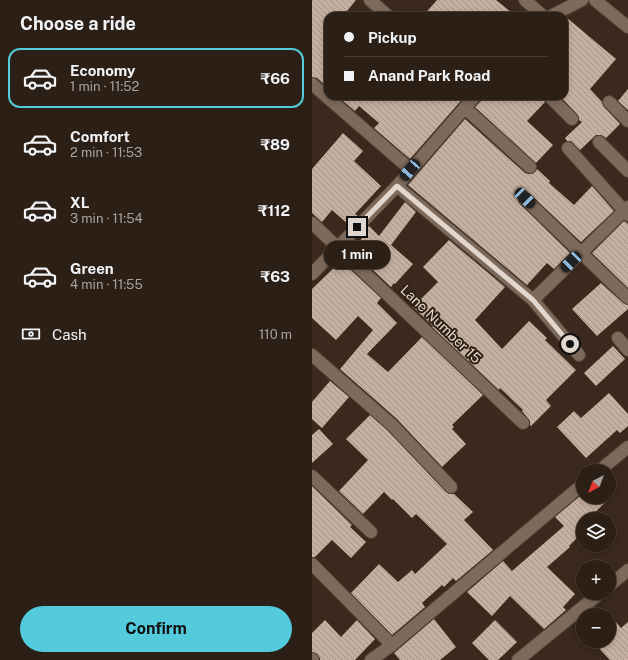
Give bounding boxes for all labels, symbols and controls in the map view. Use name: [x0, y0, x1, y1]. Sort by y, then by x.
text: Choose a ride: [20, 13, 136, 34]
text: Pickup: [368, 29, 417, 46]
icon: car: [22, 60, 58, 96]
text: Economy: [70, 62, 135, 79]
text: Anand Park Road: [368, 67, 490, 84]
text: ₹66: [261, 70, 290, 87]
text: 1 min · 11:52: [70, 79, 139, 94]
icon: car: [22, 126, 58, 162]
text: Comfort: [70, 128, 130, 145]
text: ₹89: [260, 136, 290, 153]
text: 2 min · 11:53: [70, 145, 142, 160]
car: [398, 157, 422, 183]
car: [512, 185, 538, 211]
icon: car: [22, 192, 58, 228]
text: XL: [70, 194, 89, 211]
text: ₹112: [258, 202, 290, 219]
text: 3 min · 11:54: [70, 211, 143, 226]
route end: [348, 218, 366, 236]
callout: 1 min: [324, 241, 390, 269]
text: 1 min: [341, 247, 373, 262]
car: [558, 249, 584, 275]
icon: car: [22, 258, 58, 294]
text: Green: [70, 260, 114, 277]
text: ₹63: [261, 268, 290, 285]
text: 4 min · 11:55: [70, 277, 143, 292]
street label: Lane Number 15: [397, 282, 485, 366]
icon: cash: [20, 323, 42, 345]
text: Cash: [52, 326, 87, 343]
text: 110 m: [259, 327, 292, 342]
route start: [561, 335, 579, 353]
north arrow: [576, 464, 616, 504]
map controls: [576, 464, 616, 648]
button: layers: [576, 512, 616, 552]
button: +: [576, 560, 616, 600]
button: Confirm: [20, 606, 292, 652]
button: −: [576, 608, 616, 648]

